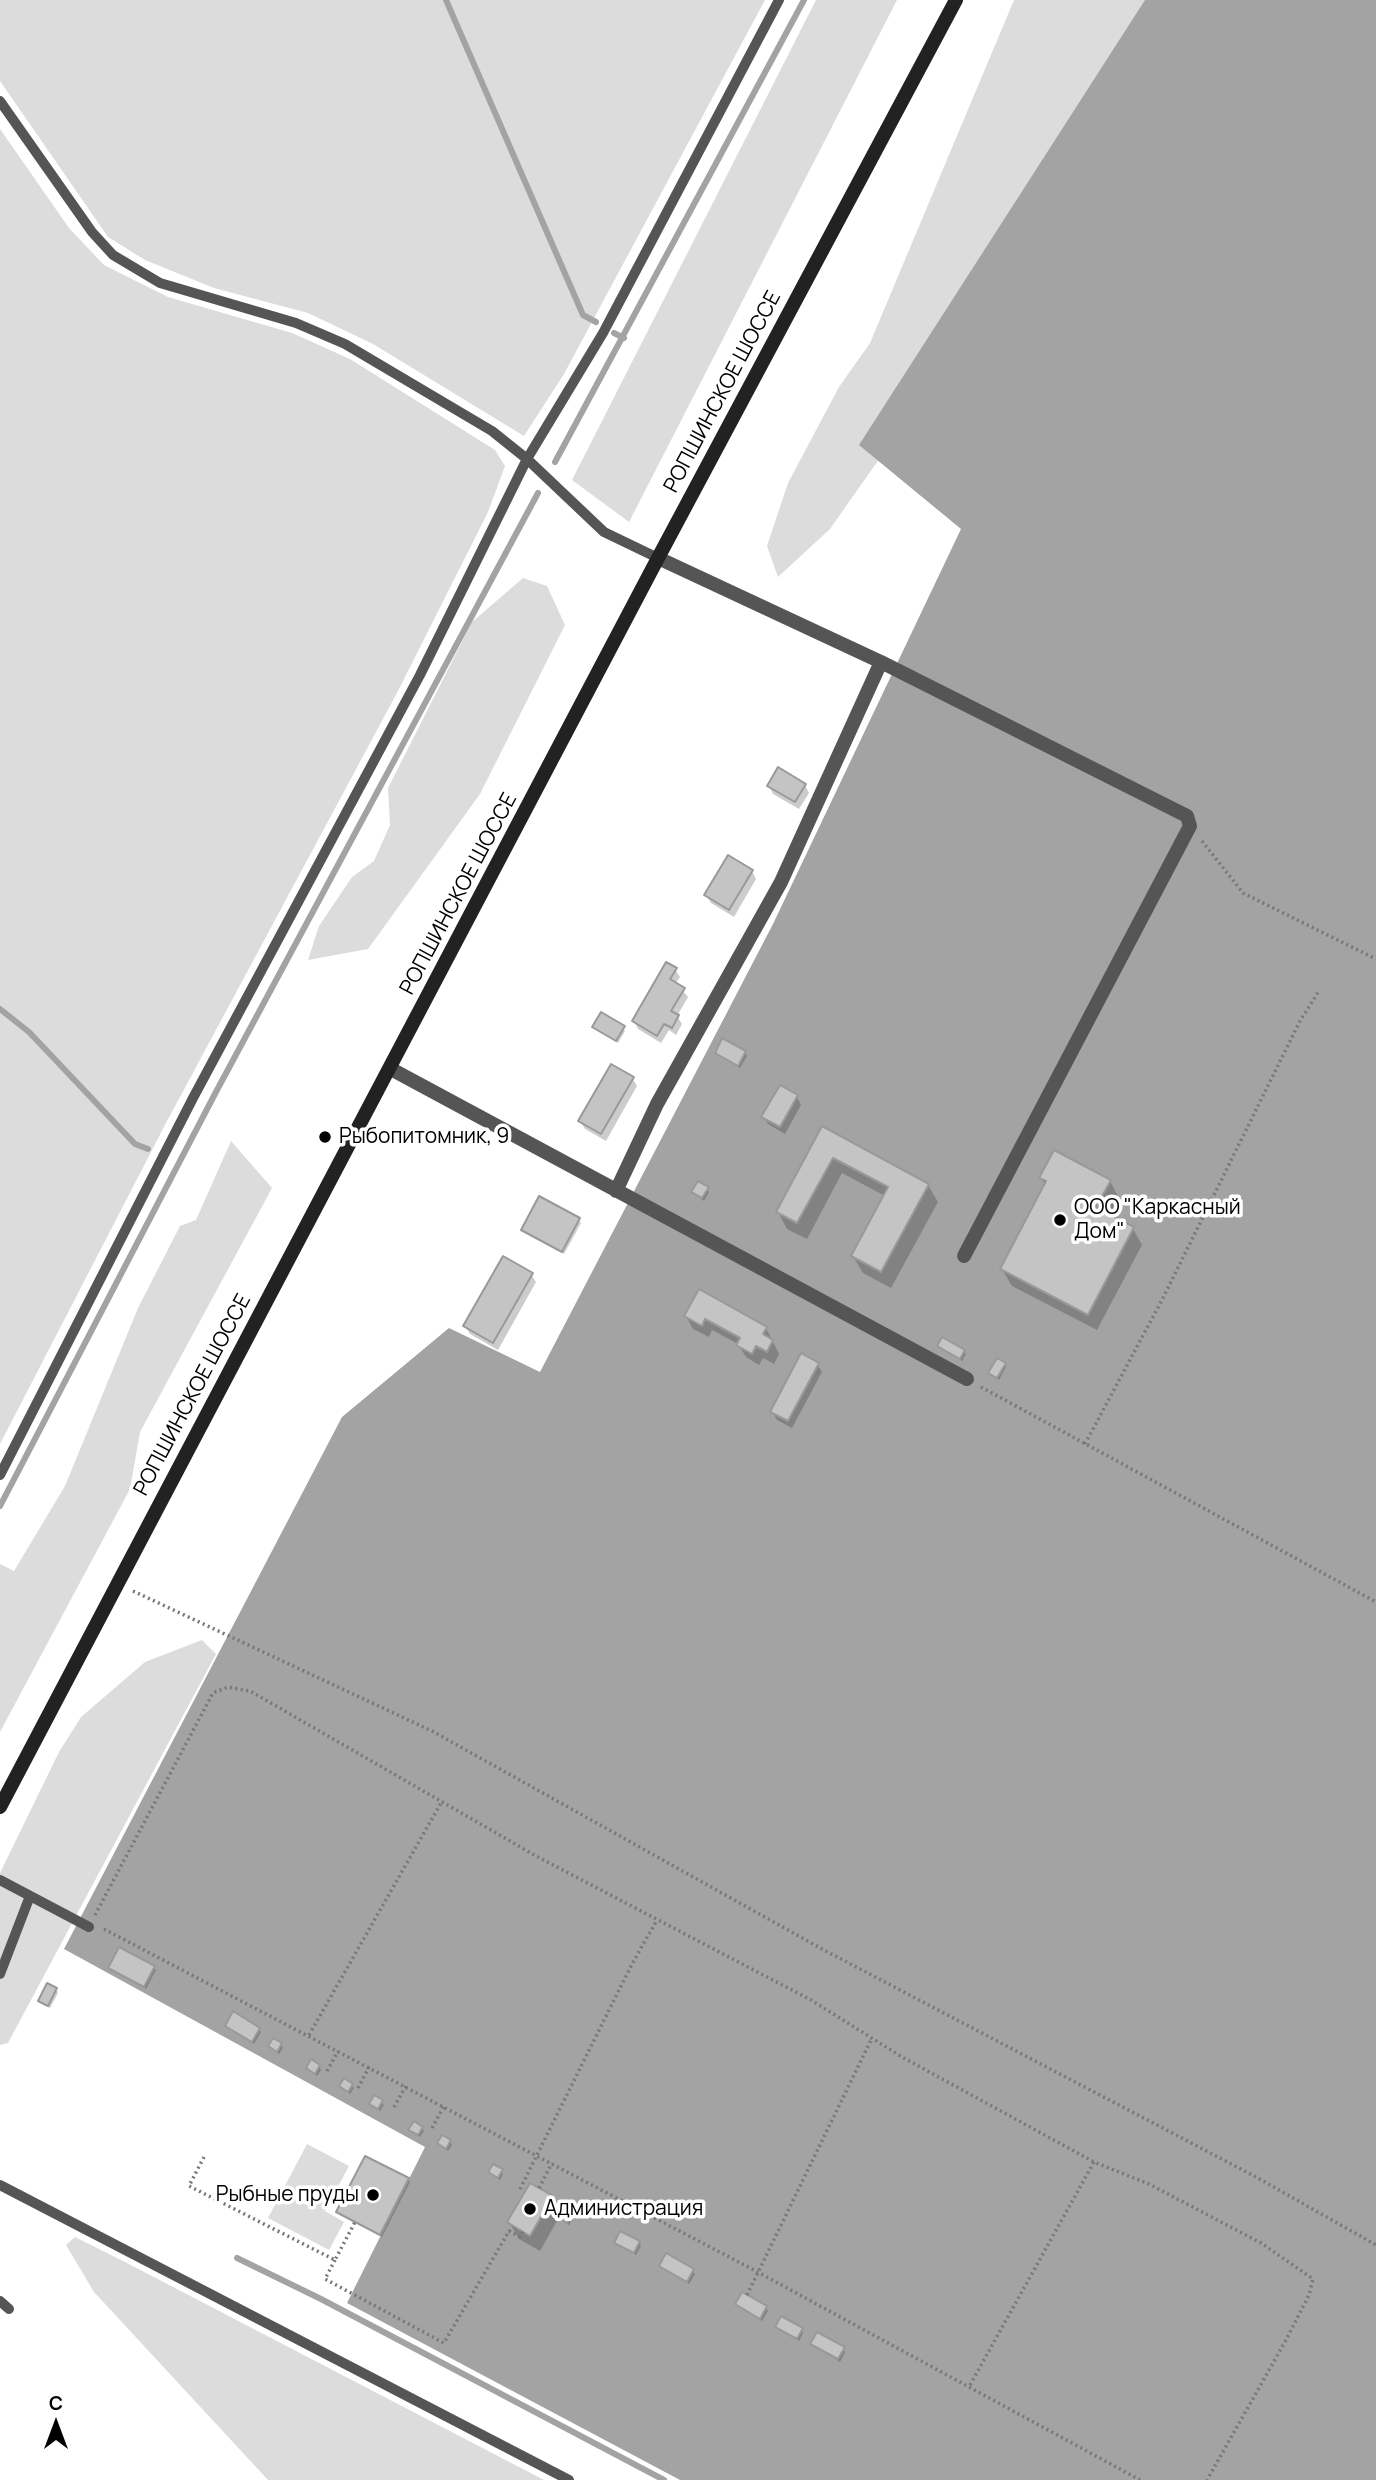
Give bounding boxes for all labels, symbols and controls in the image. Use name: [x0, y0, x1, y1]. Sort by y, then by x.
street label: РОПШИНСКОЕ ШОССЕ: [659, 287, 787, 497]
street label: РОПШИНСКОЕ ШОССЕ: [395, 789, 523, 999]
place label: Рыбопитомник, 9: [339, 1124, 509, 1150]
marker: Рыбопитомник, 9: [317, 1129, 333, 1145]
place label: ООО "Каркасный Дом": [1074, 1195, 1241, 1245]
marker: ООО "Каркасный Дом": [1052, 1212, 1068, 1228]
street label: РОПШИНСКОЕ ШОССЕ: [129, 1290, 257, 1500]
place label: Рыбные пруды: [216, 2182, 359, 2208]
marker: Рыбные пруды: [365, 2187, 381, 2203]
place label: Администрация: [544, 2196, 703, 2222]
marker: Администрация: [522, 2201, 538, 2217]
north arrow: [21, 2389, 91, 2459]
text: С: [49, 2390, 63, 2416]

